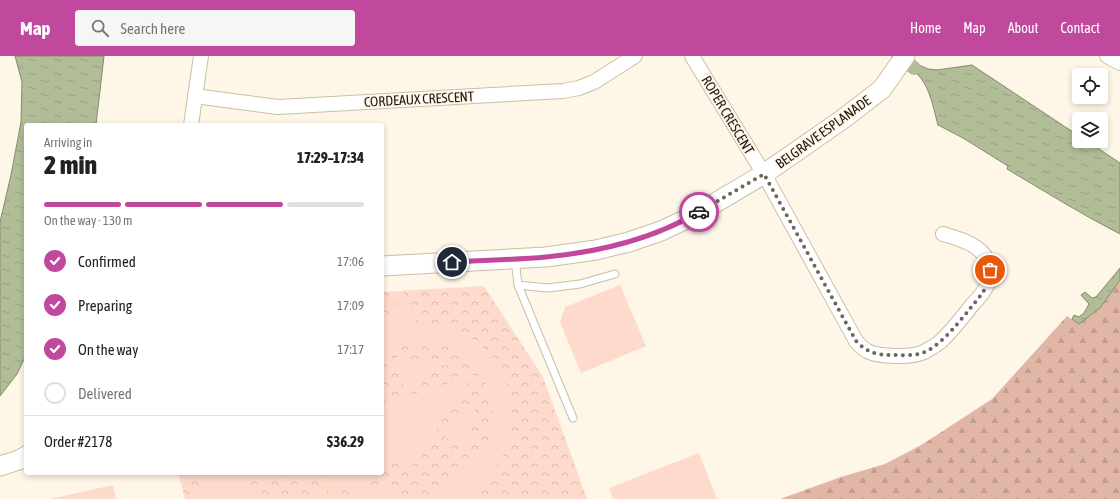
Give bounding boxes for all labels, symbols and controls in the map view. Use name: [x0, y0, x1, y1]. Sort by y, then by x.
search box: [75, 10, 355, 46]
text: Map: [20, 17, 51, 39]
icon: search: [89, 17, 111, 39]
text: Search here: [121, 20, 185, 37]
text: Home: [910, 20, 941, 36]
text: Map: [963, 20, 986, 36]
text: About: [1008, 20, 1039, 36]
text: Contact: [1061, 20, 1100, 36]
map controls: [1072, 68, 1108, 148]
button: locate: [1072, 68, 1108, 104]
street label: ROPER CRESCENT: [698, 73, 758, 157]
street label: CORDEAUX CRESCENT: [364, 88, 474, 110]
street label: BELGRAVE ESPLANADE: [772, 92, 874, 172]
button: layers: [1072, 112, 1108, 148]
text: Arriving in: [44, 135, 92, 150]
text: 17:29–17:34: [297, 149, 364, 166]
text: 2 min: [44, 150, 97, 180]
courier: [679, 192, 719, 232]
icon: car: [688, 201, 710, 223]
text: On the way · 130 m: [44, 213, 132, 228]
pin: [435, 245, 469, 279]
icon: check: [44, 250, 66, 272]
icon: home: [441, 251, 463, 273]
text: Confirmed: [78, 253, 136, 270]
pin: [973, 253, 1007, 287]
text: 17:06: [337, 254, 364, 269]
icon: bag: [979, 259, 1001, 281]
icon: check: [44, 294, 66, 316]
text: Preparing: [78, 297, 132, 314]
text: 17:09: [337, 298, 364, 313]
icon: check: [44, 338, 66, 360]
text: On the way: [78, 341, 139, 358]
text: 17:17: [337, 342, 364, 357]
text: Delivered: [78, 385, 132, 402]
text: Order #2178: [44, 433, 112, 450]
text: $36.29: [327, 433, 364, 450]

